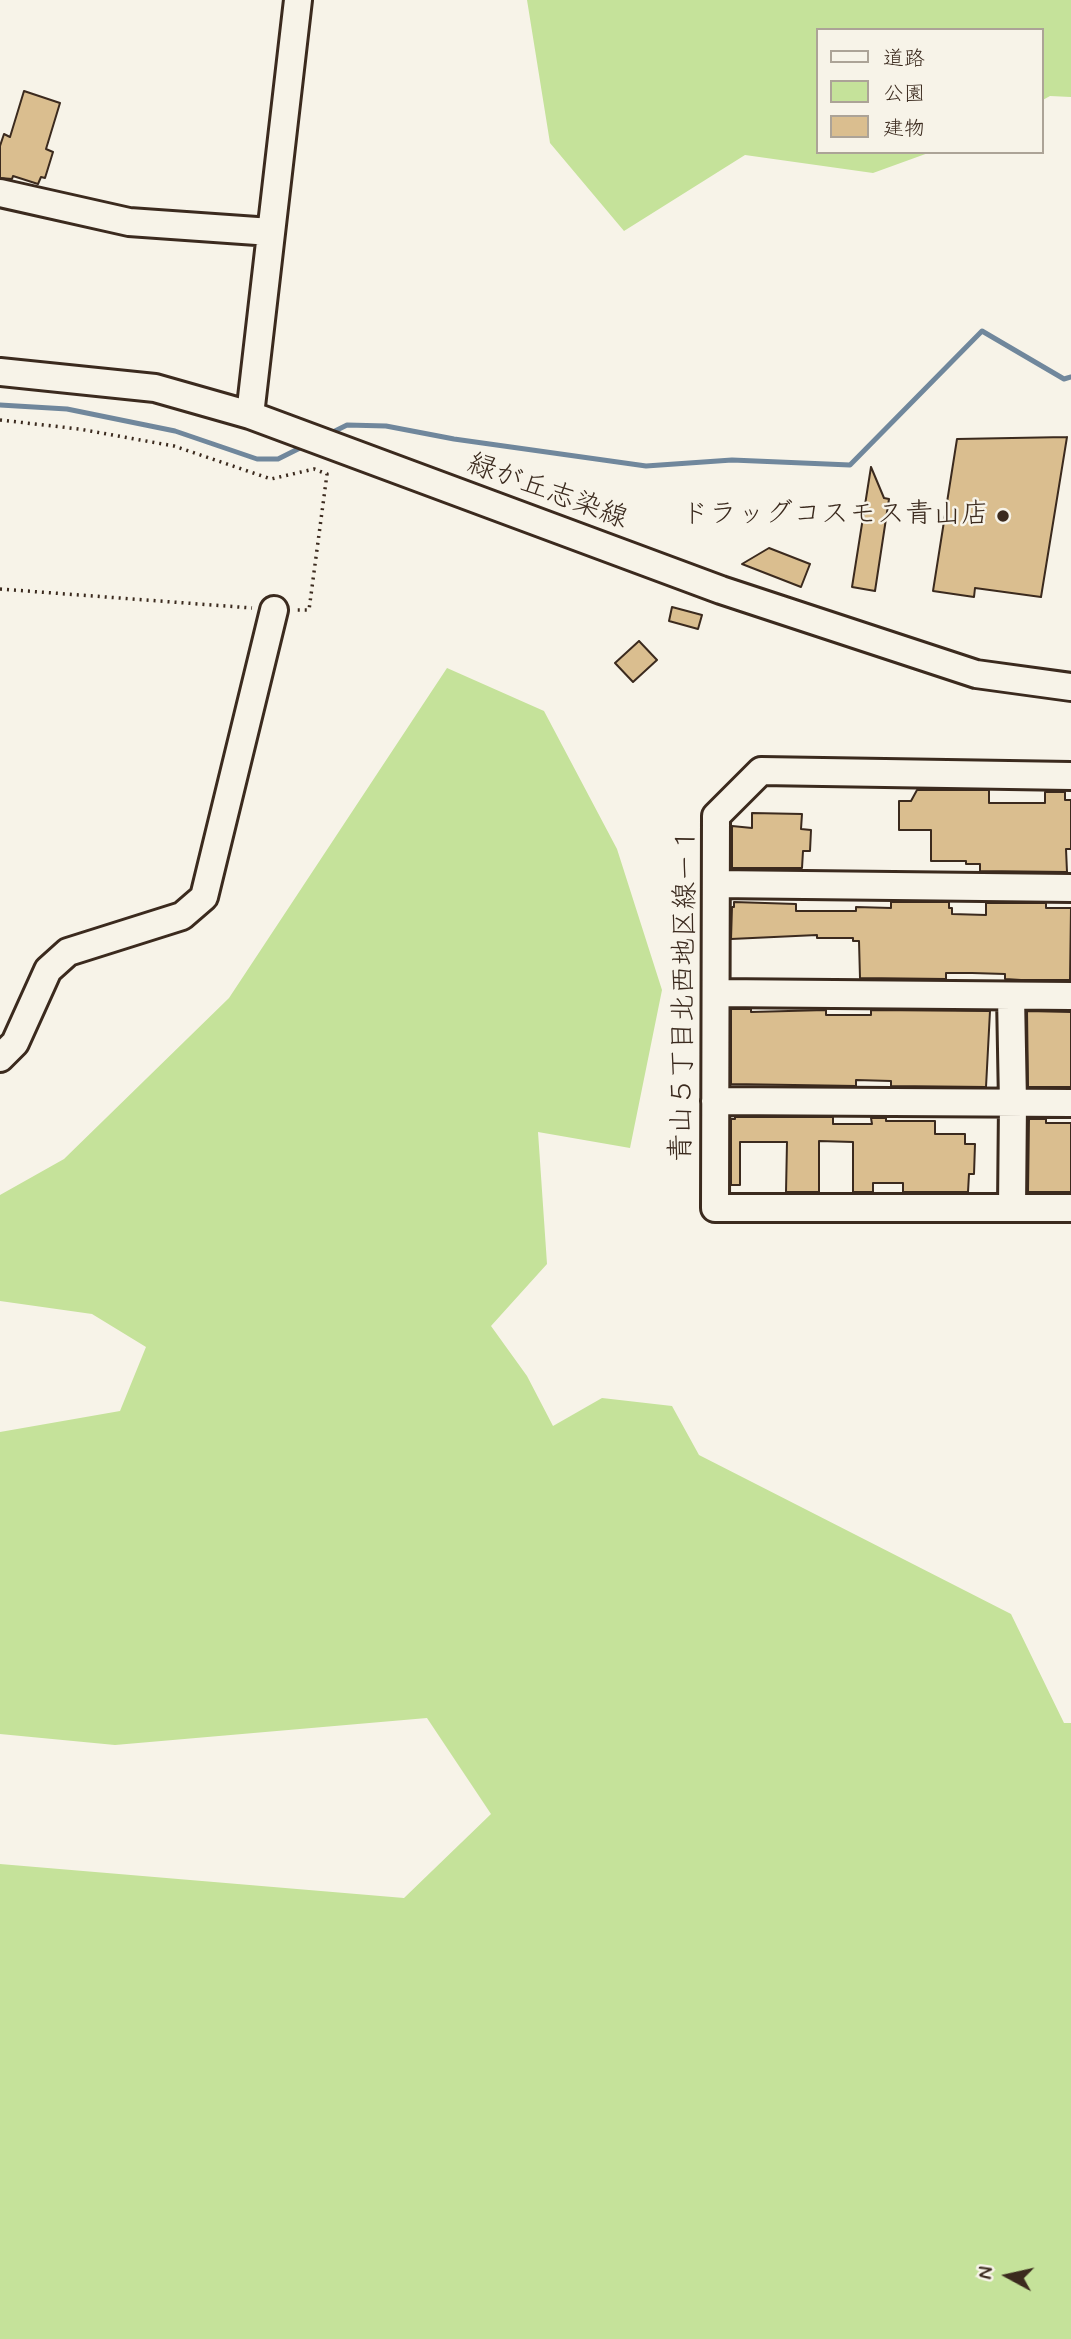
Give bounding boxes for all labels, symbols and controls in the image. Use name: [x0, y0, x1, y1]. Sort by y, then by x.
legend: [816, 28, 1043, 154]
text: 道路: [883, 45, 925, 73]
text: 公園: [883, 80, 925, 108]
text: 建物: [883, 115, 925, 143]
street label: 緑が丘志染線: [462, 448, 632, 538]
place label: ドラッグコスモス青山店: [681, 499, 989, 533]
marker: ドラッグコスモス青山店: [995, 508, 1011, 524]
street label: 青山５丁目北西地区線ー１: [666, 826, 706, 1162]
north arrow: [973, 2241, 1043, 2311]
text: N: [973, 2265, 1000, 2281]

